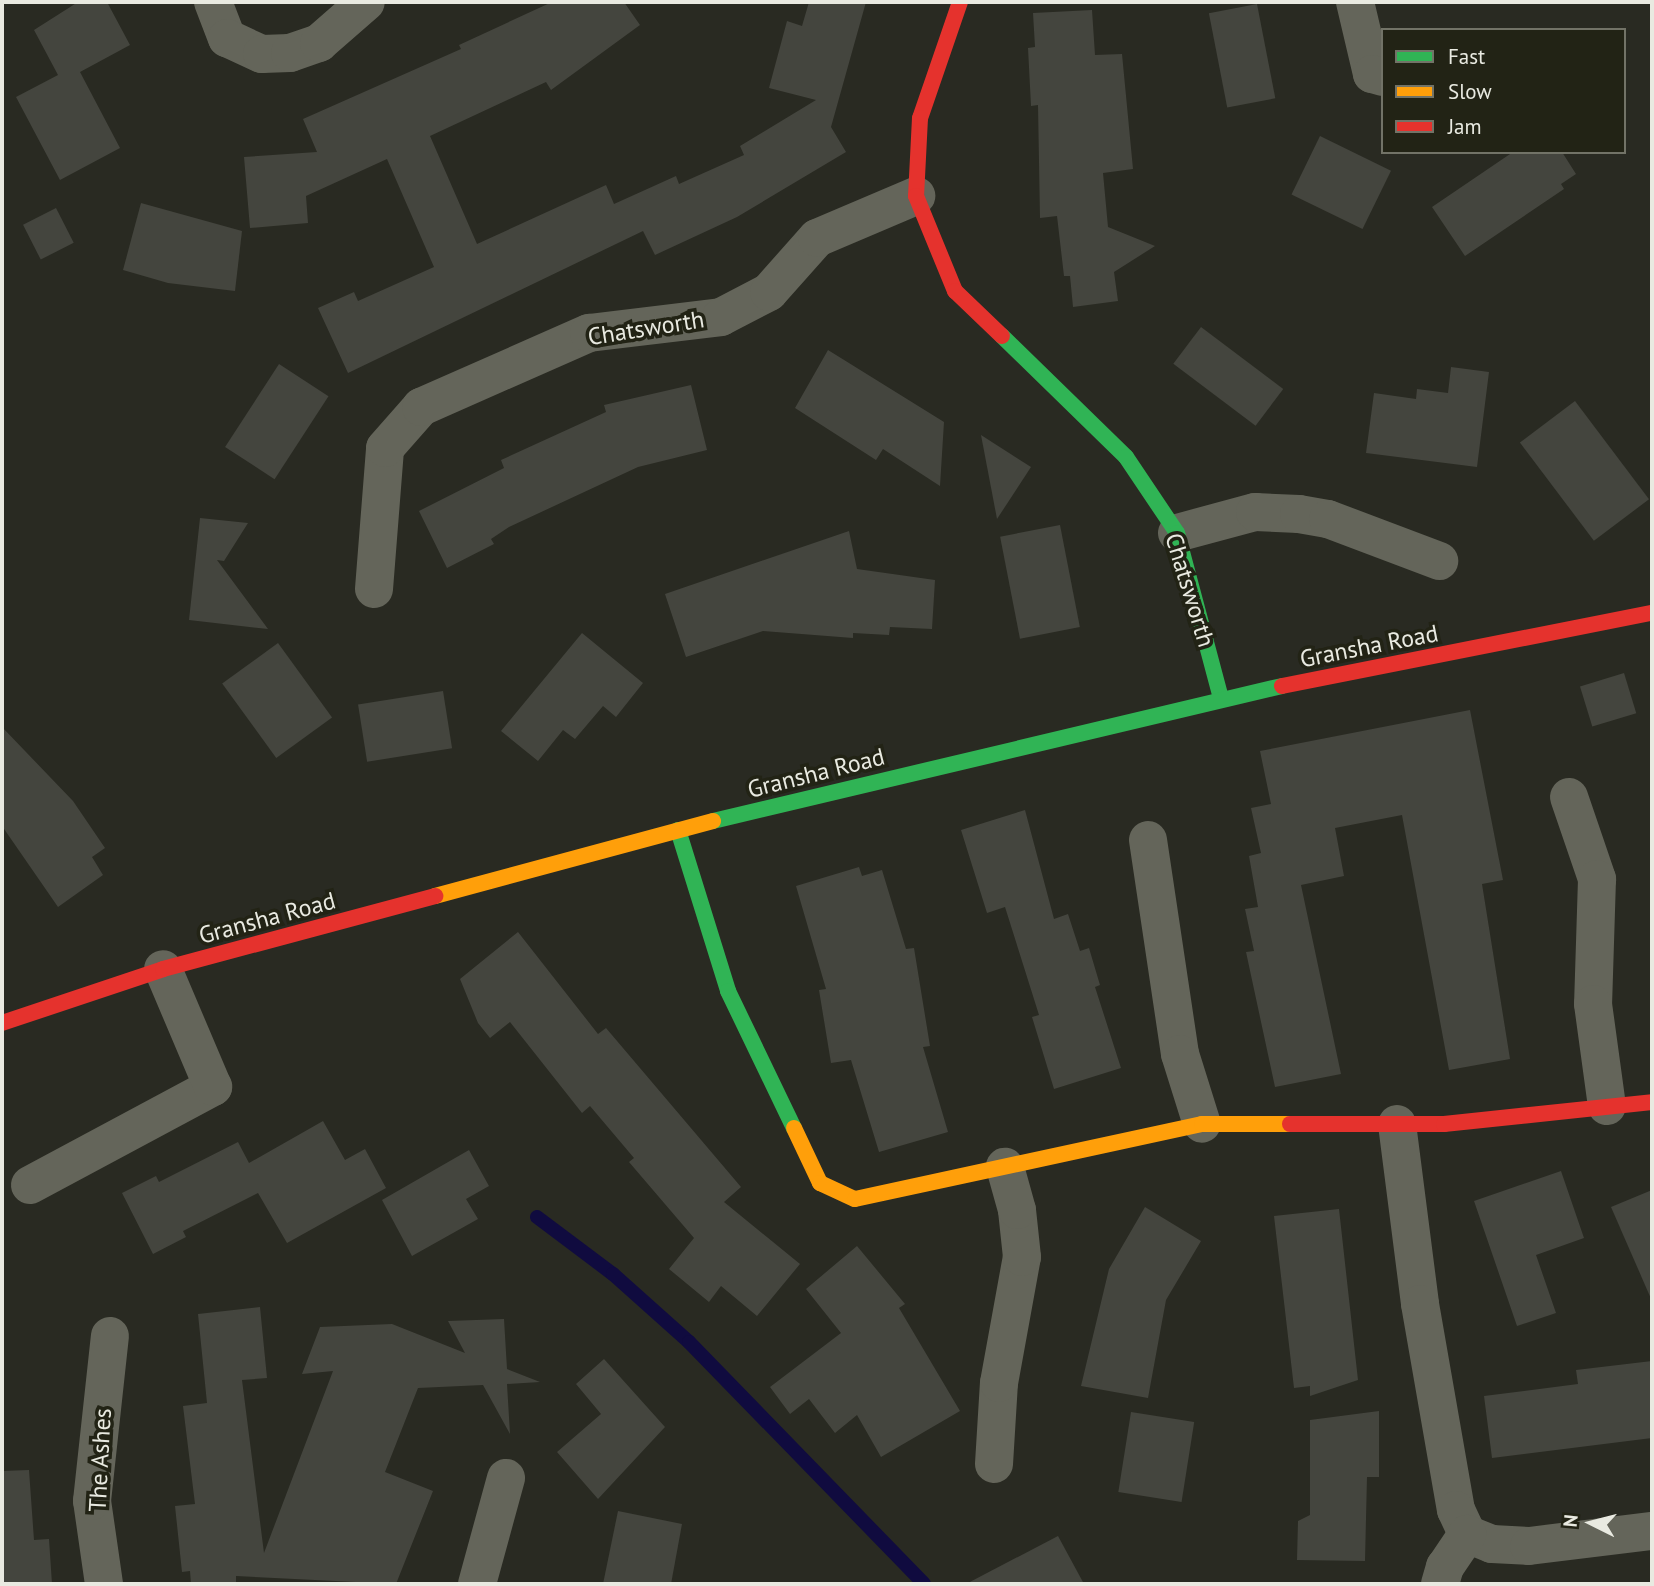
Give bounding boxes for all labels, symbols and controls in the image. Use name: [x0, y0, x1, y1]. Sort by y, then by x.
legend: [1381, 28, 1626, 154]
text: Fast: [1448, 43, 1485, 70]
text: Slow: [1448, 78, 1492, 105]
text: Jam: [1448, 113, 1482, 140]
street label: Chatsworth: [586, 305, 706, 351]
street label: Chatsworth: [1159, 530, 1221, 650]
street label: Gransha Road: [1297, 618, 1441, 674]
street label: Gransha Road: [744, 742, 888, 804]
street label: Gransha Road: [196, 886, 338, 950]
street label: The Ashes: [83, 1407, 117, 1513]
north arrow: [1556, 1488, 1626, 1558]
text: N: [1558, 1513, 1583, 1528]

